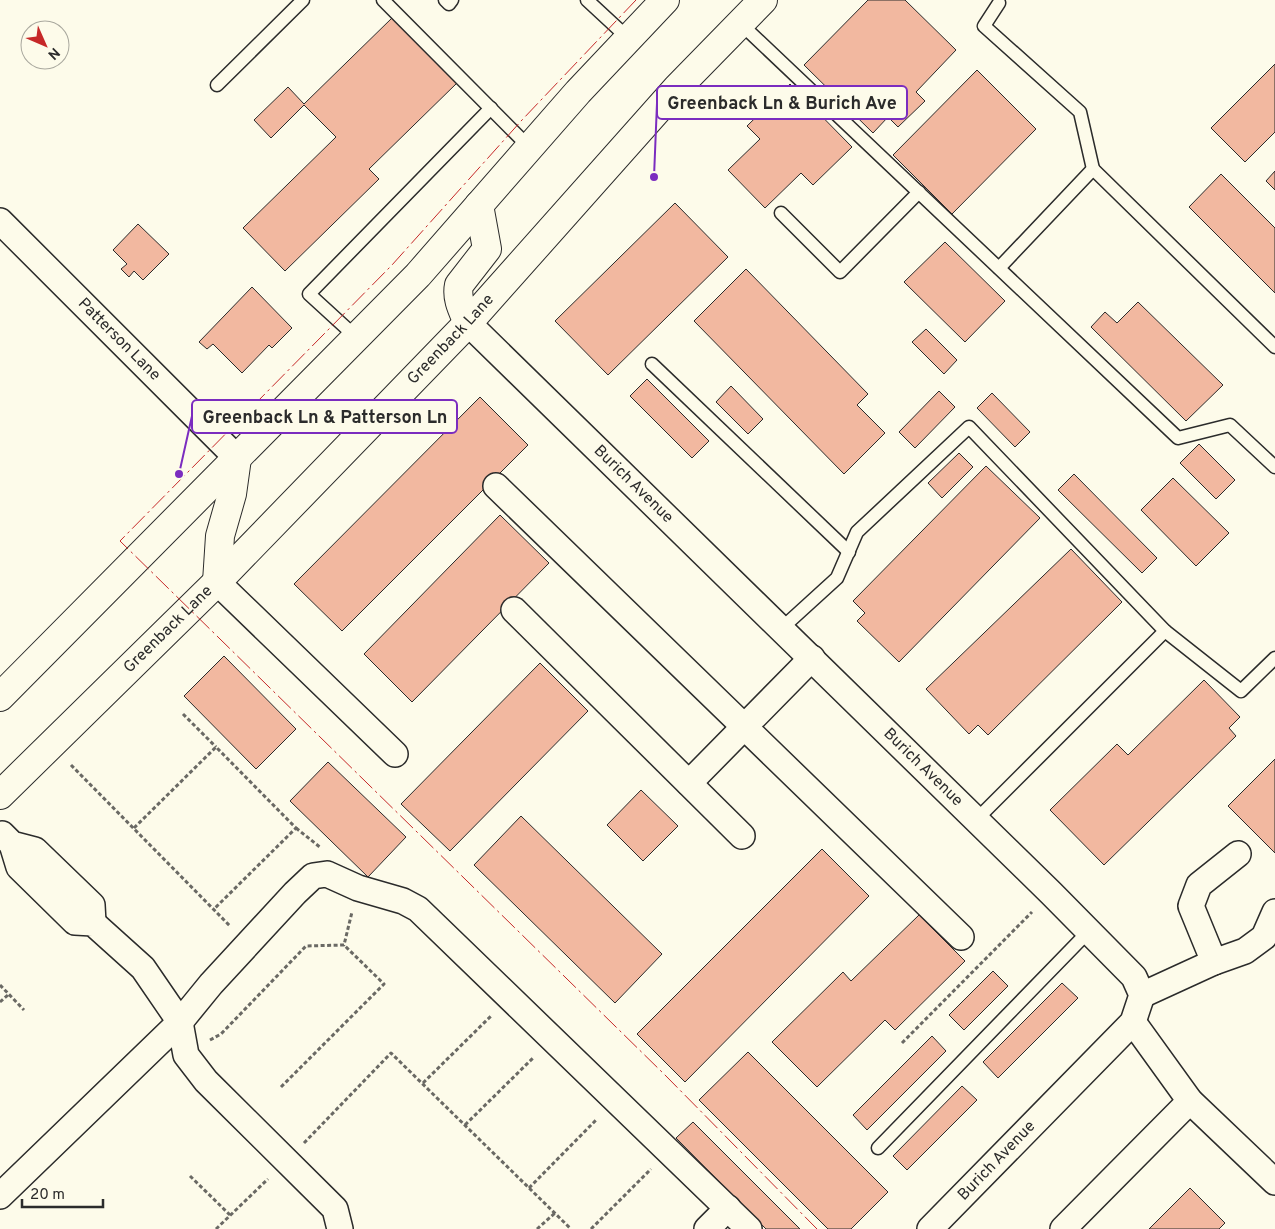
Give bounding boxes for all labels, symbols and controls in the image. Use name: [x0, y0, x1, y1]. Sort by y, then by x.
north arrow: [20, 20, 70, 70]
text: N: [44, 44, 63, 63]
callout: Greenback Ln & Burich Ave: [657, 86, 907, 119]
text: Greenback Ln & Burich Ave: [667, 93, 897, 116]
street label: Greenback Lane: [404, 290, 499, 389]
street label: Patterson Lane: [73, 294, 164, 385]
callout: Greenback Ln & Patterson Ln: [192, 400, 457, 433]
text: Greenback Ln & Patterson Ln: [202, 407, 448, 430]
street label: Burich Avenue: [589, 441, 677, 528]
street label: Greenback Lane: [120, 582, 217, 678]
street label: Burich Avenue: [879, 724, 967, 811]
street label: Burich Avenue: [954, 1117, 1040, 1205]
scale bar: [22, 1176, 104, 1208]
text: 20 m: [30, 1186, 65, 1205]

